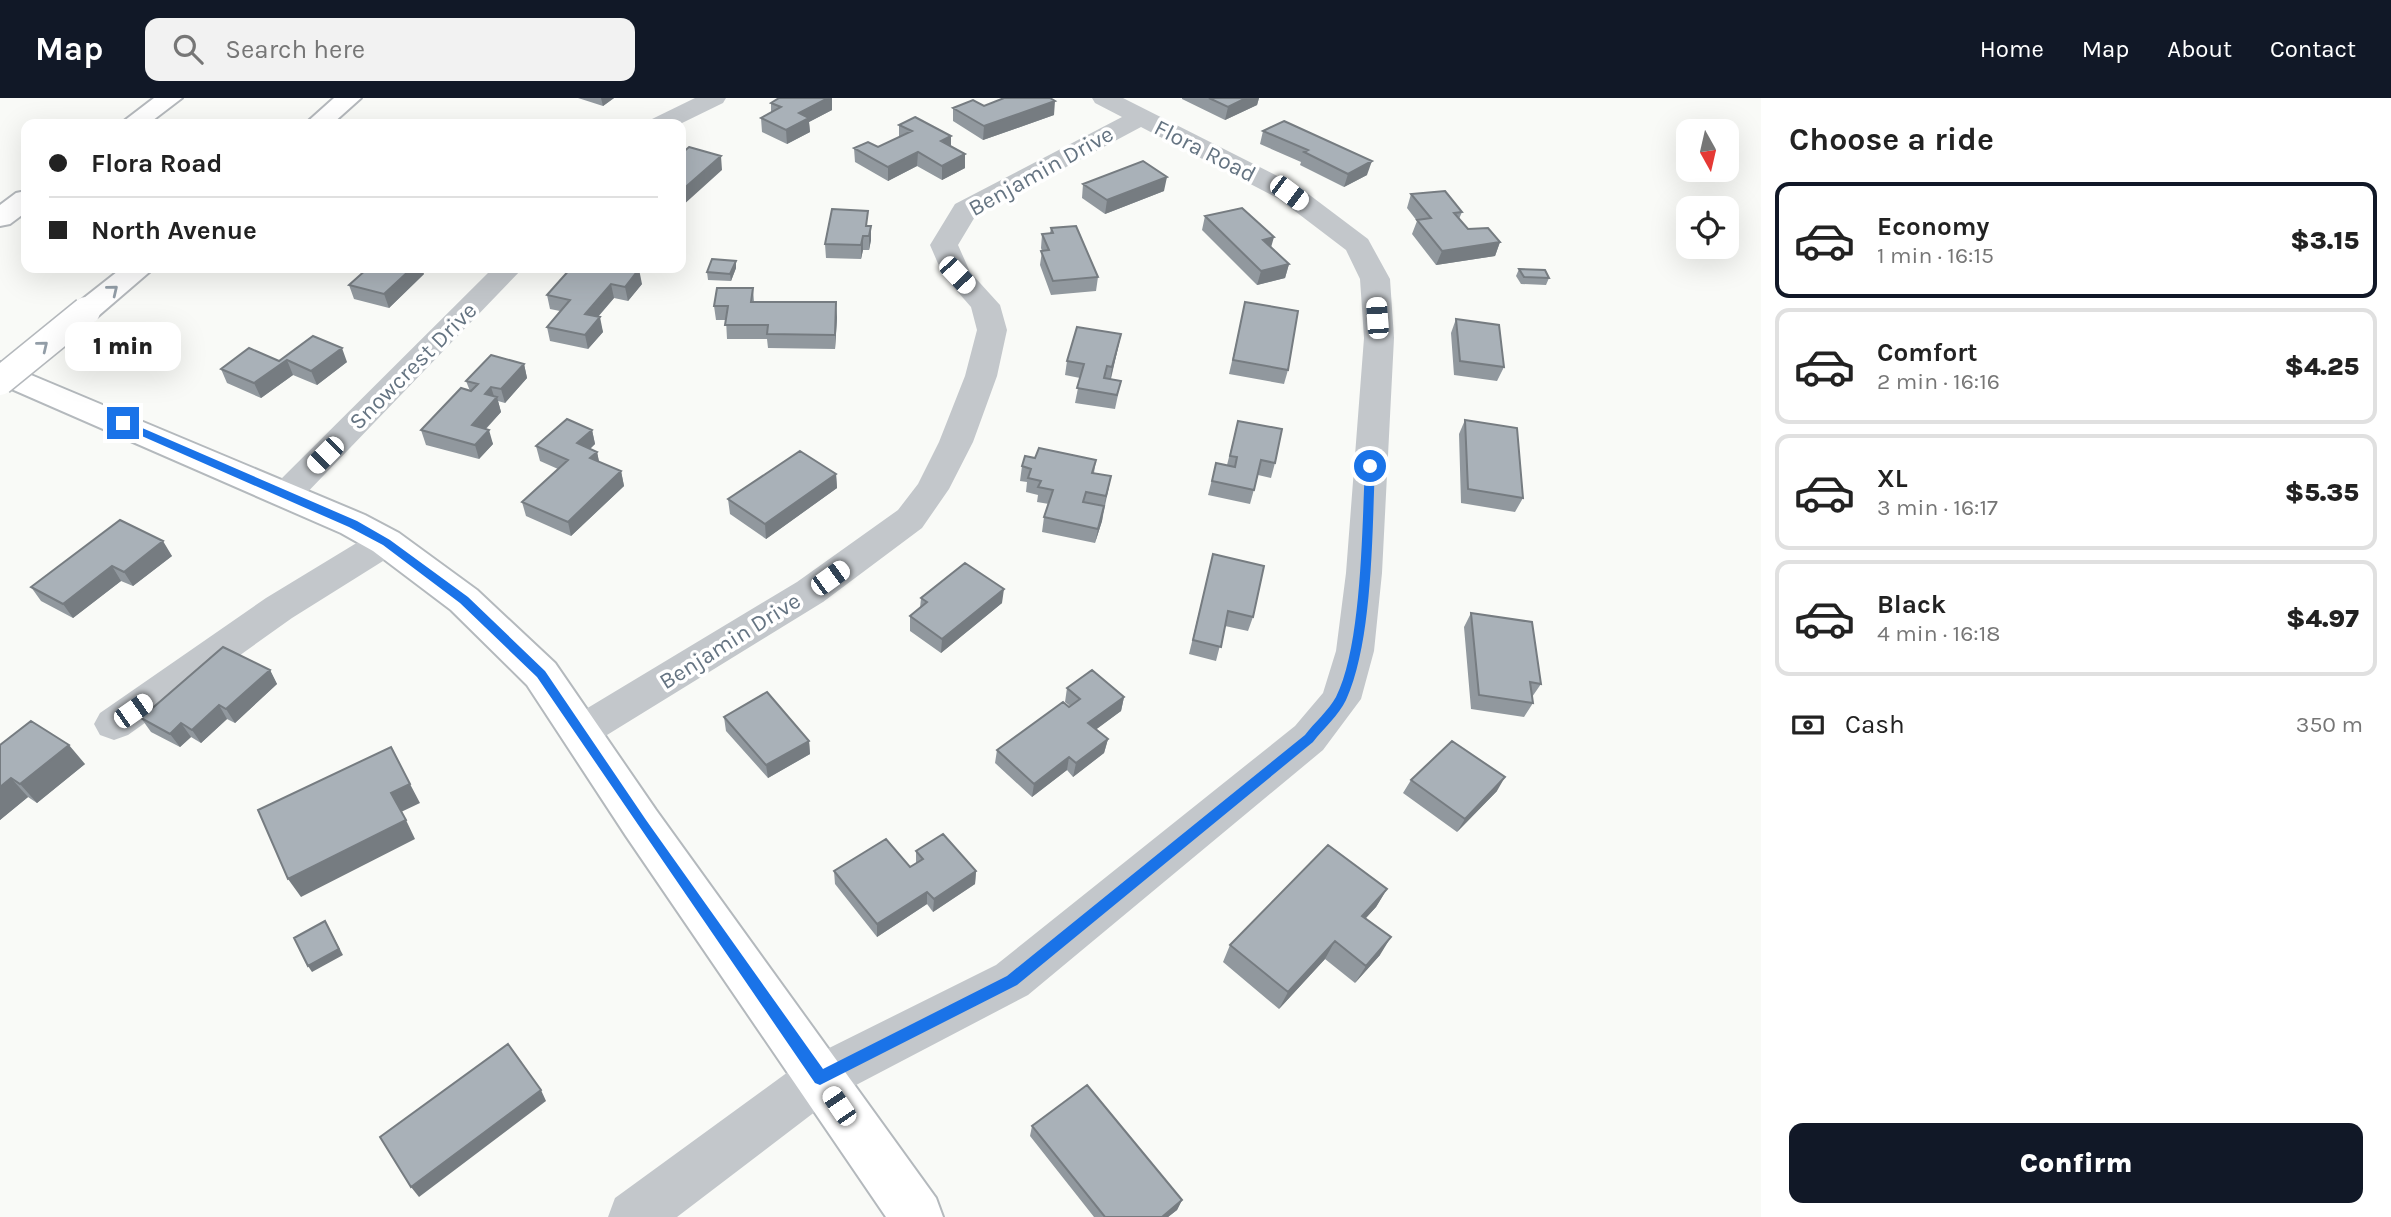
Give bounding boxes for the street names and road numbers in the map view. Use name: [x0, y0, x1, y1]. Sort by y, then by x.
street label: Flora Road: [1150, 114, 1260, 188]
street label: Benjamin Drive: [964, 120, 1118, 222]
street label: Snowcrest Drive: [344, 297, 482, 435]
street label: Benjamin Drive: [654, 587, 806, 695]

